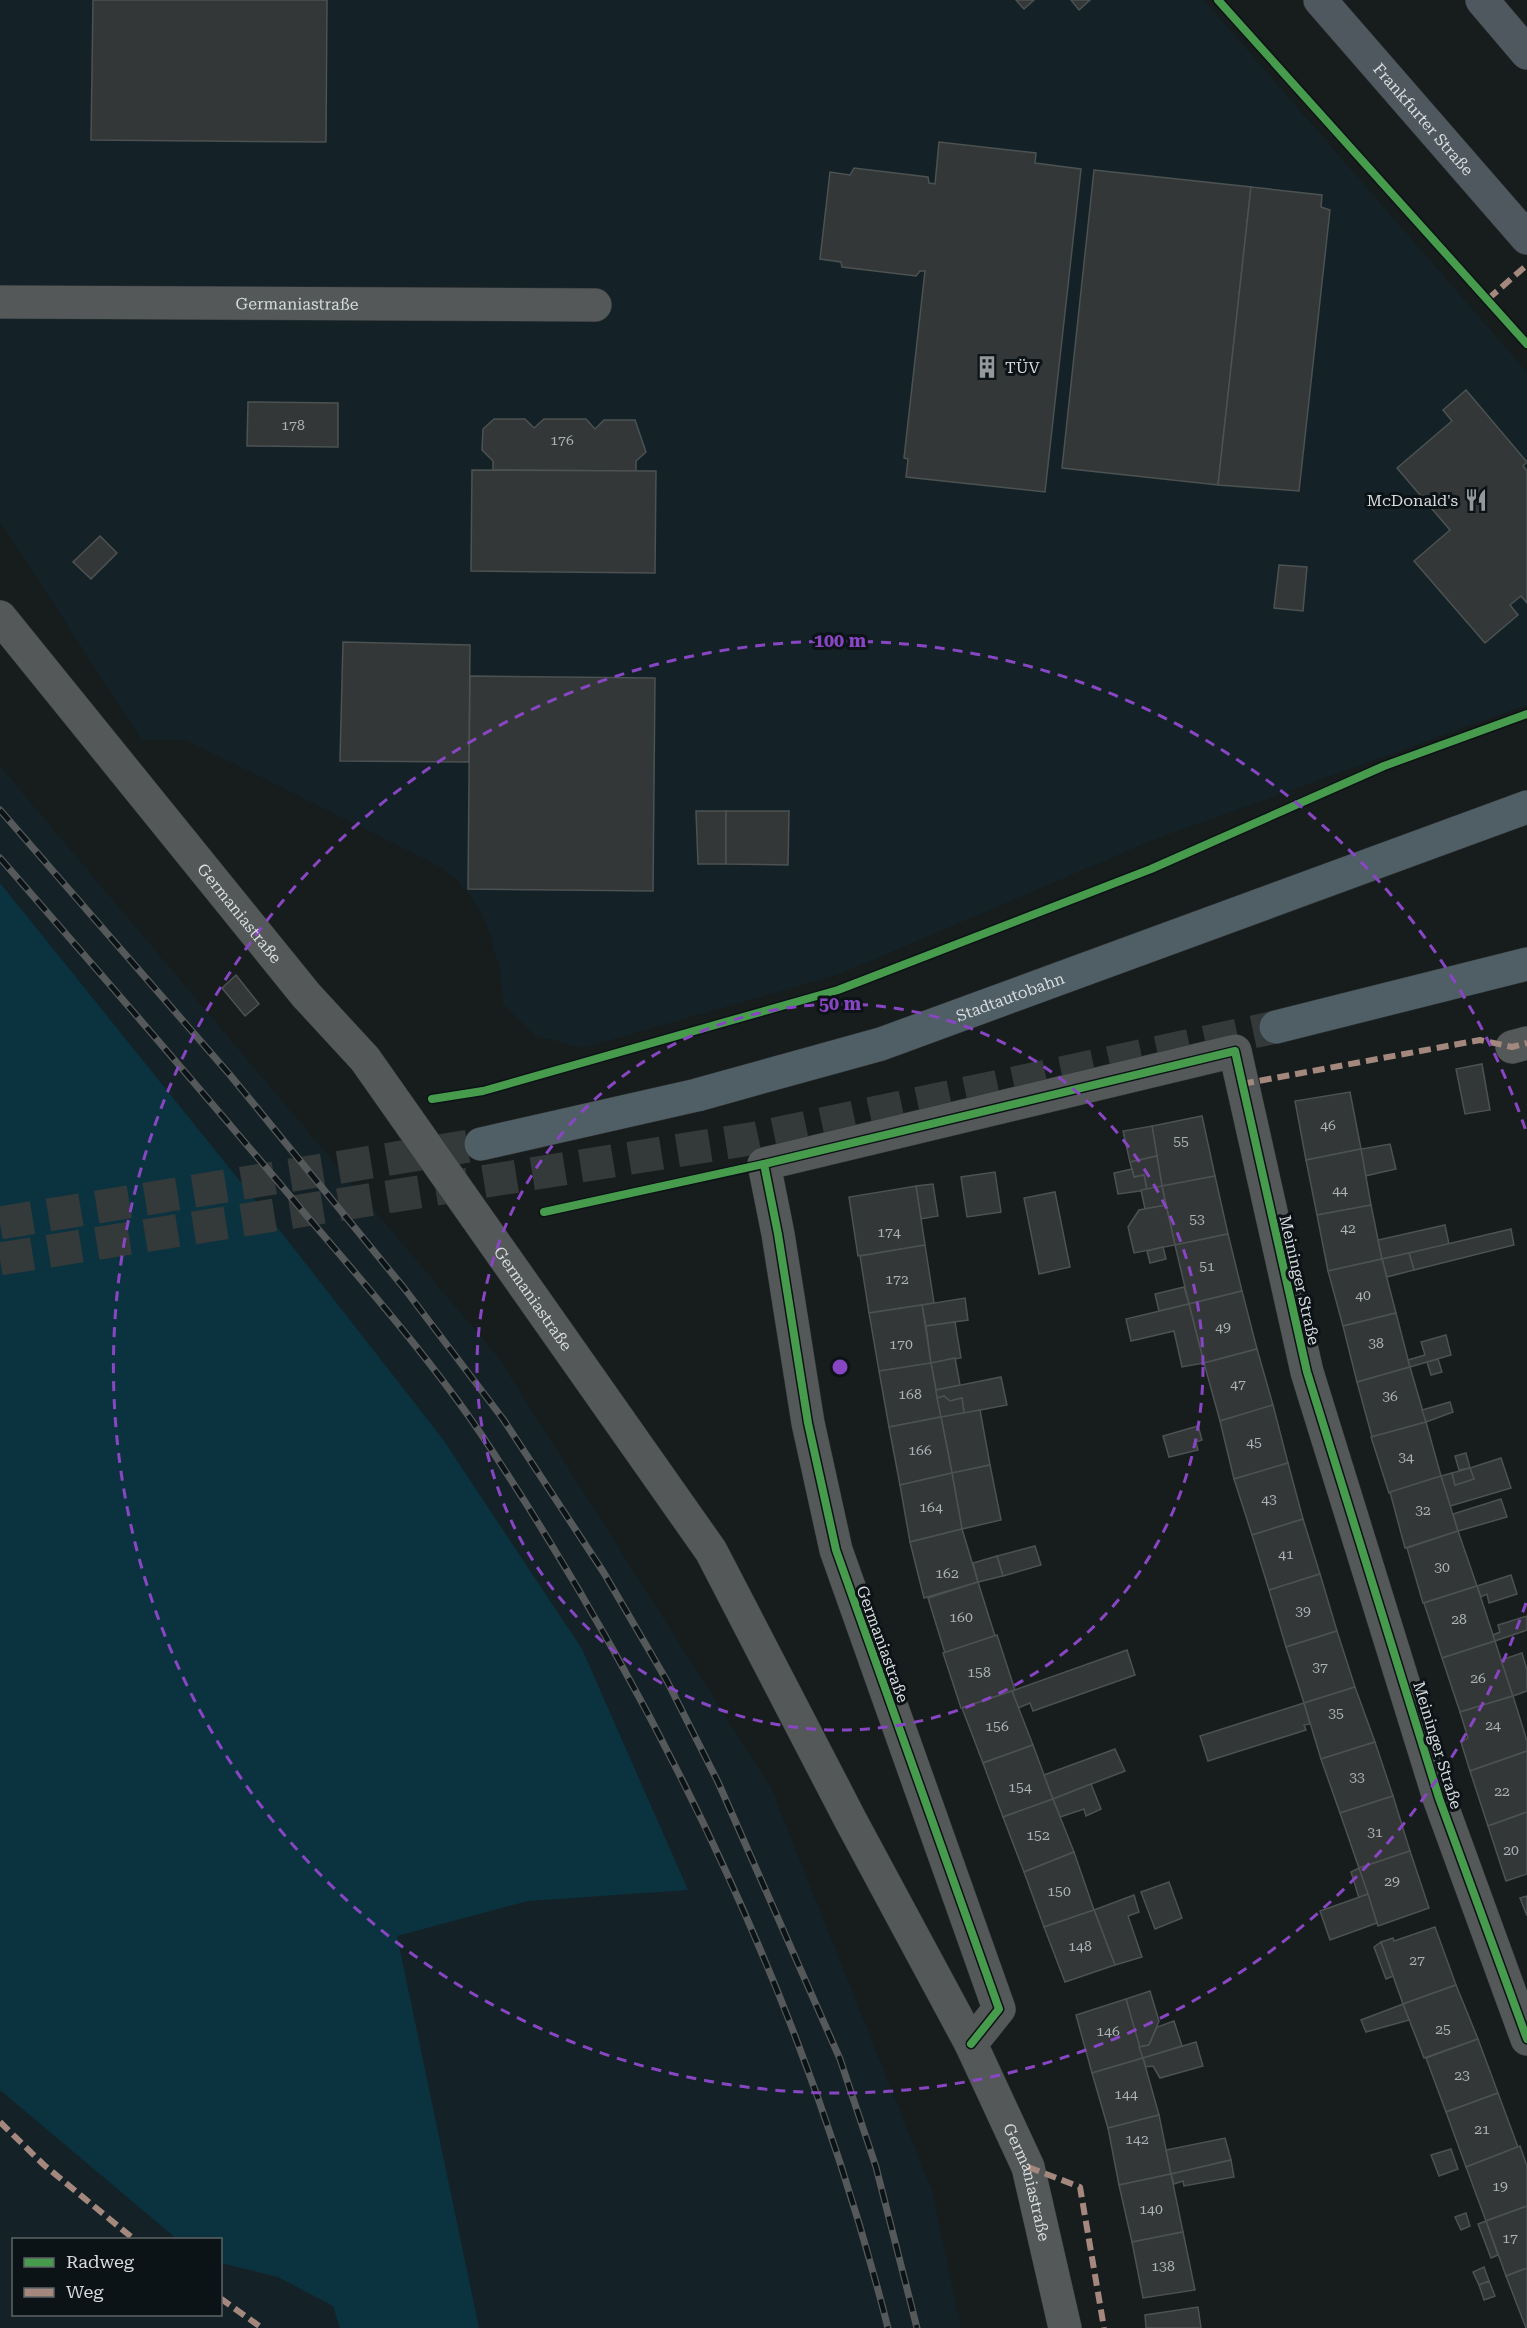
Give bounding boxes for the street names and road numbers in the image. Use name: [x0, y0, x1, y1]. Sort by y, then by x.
street label: Frankfurter Straße: [1369, 59, 1477, 180]
street label: Germaniastraße: [235, 294, 359, 314]
street label: Germaniastraße: [193, 860, 286, 967]
street label: Stadtautobahn: [953, 968, 1067, 1026]
street label: Meininger Straße: [1275, 1213, 1324, 1347]
street label: Germaniastraße: [490, 1243, 576, 1355]
street label: Germaniastraße: [853, 1583, 913, 1705]
street label: Meininger Straße: [1409, 1679, 1466, 1811]
street label: Germaniastraße: [999, 2120, 1054, 2243]

